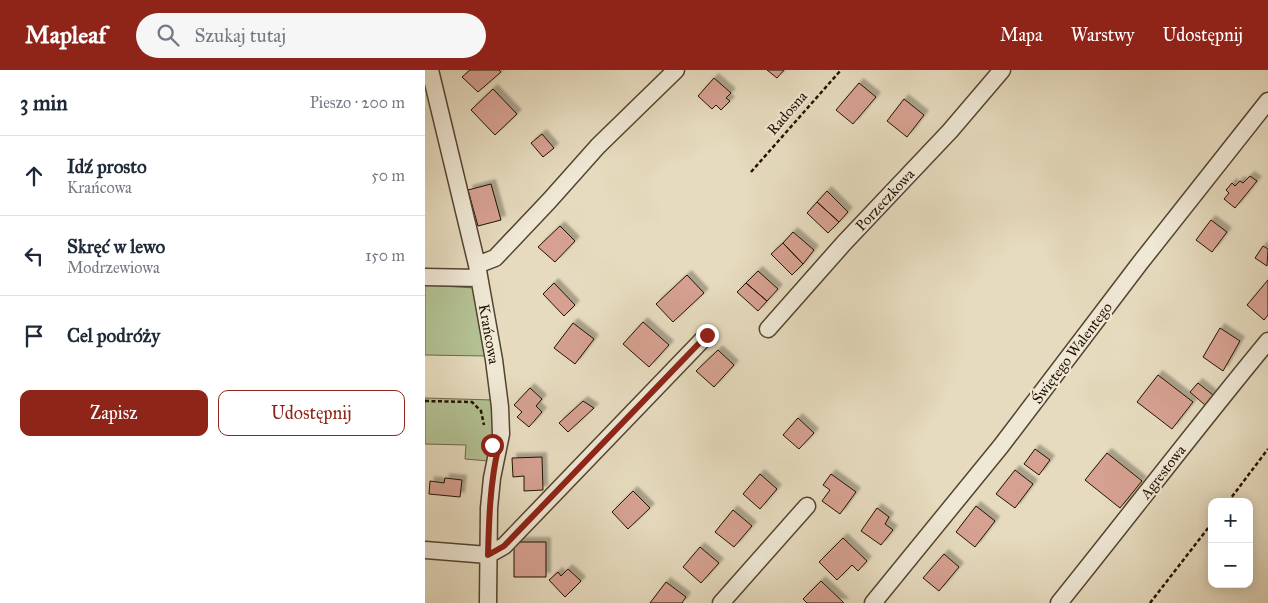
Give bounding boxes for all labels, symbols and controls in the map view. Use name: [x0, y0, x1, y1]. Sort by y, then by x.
search box: [136, 13, 486, 58]
text: Mapleaf: [25, 20, 106, 50]
icon: search: [154, 21, 182, 49]
text: Szukaj tutaj: [194, 24, 286, 47]
text: Mapa: [1000, 24, 1043, 46]
text: Warstwy: [1071, 24, 1134, 46]
text: Udostępnij: [1162, 24, 1243, 46]
street label: Radosna: [763, 87, 811, 139]
text: 3 min: [20, 90, 68, 116]
text: Pieszo · 200 m: [310, 93, 405, 112]
text: Idź prosto: [67, 155, 147, 178]
icon: ahead: [20, 162, 48, 190]
street label: Porzeczkowa: [852, 165, 919, 235]
text: 50 m: [371, 166, 405, 185]
text: Krańcowa: [67, 178, 132, 197]
text: Skręć w lewo: [67, 235, 165, 258]
icon: left: [20, 242, 48, 270]
text: 150 m: [365, 246, 405, 265]
text: Modrzewiowa: [67, 258, 160, 277]
street label: Świętego Walentego: [1027, 298, 1116, 407]
street label: Krańcowa: [475, 303, 503, 366]
icon: arrive: [20, 322, 48, 350]
text: Cel podróży: [67, 324, 160, 347]
route end: [696, 324, 719, 347]
button: Zapisz: [20, 390, 208, 436]
button: Udostępnij: [218, 390, 405, 436]
route start: [481, 434, 504, 457]
street label: Agrestowa: [1136, 441, 1190, 503]
map controls: [1208, 498, 1253, 588]
button: +: [1208, 498, 1253, 543]
button: −: [1208, 543, 1253, 588]

